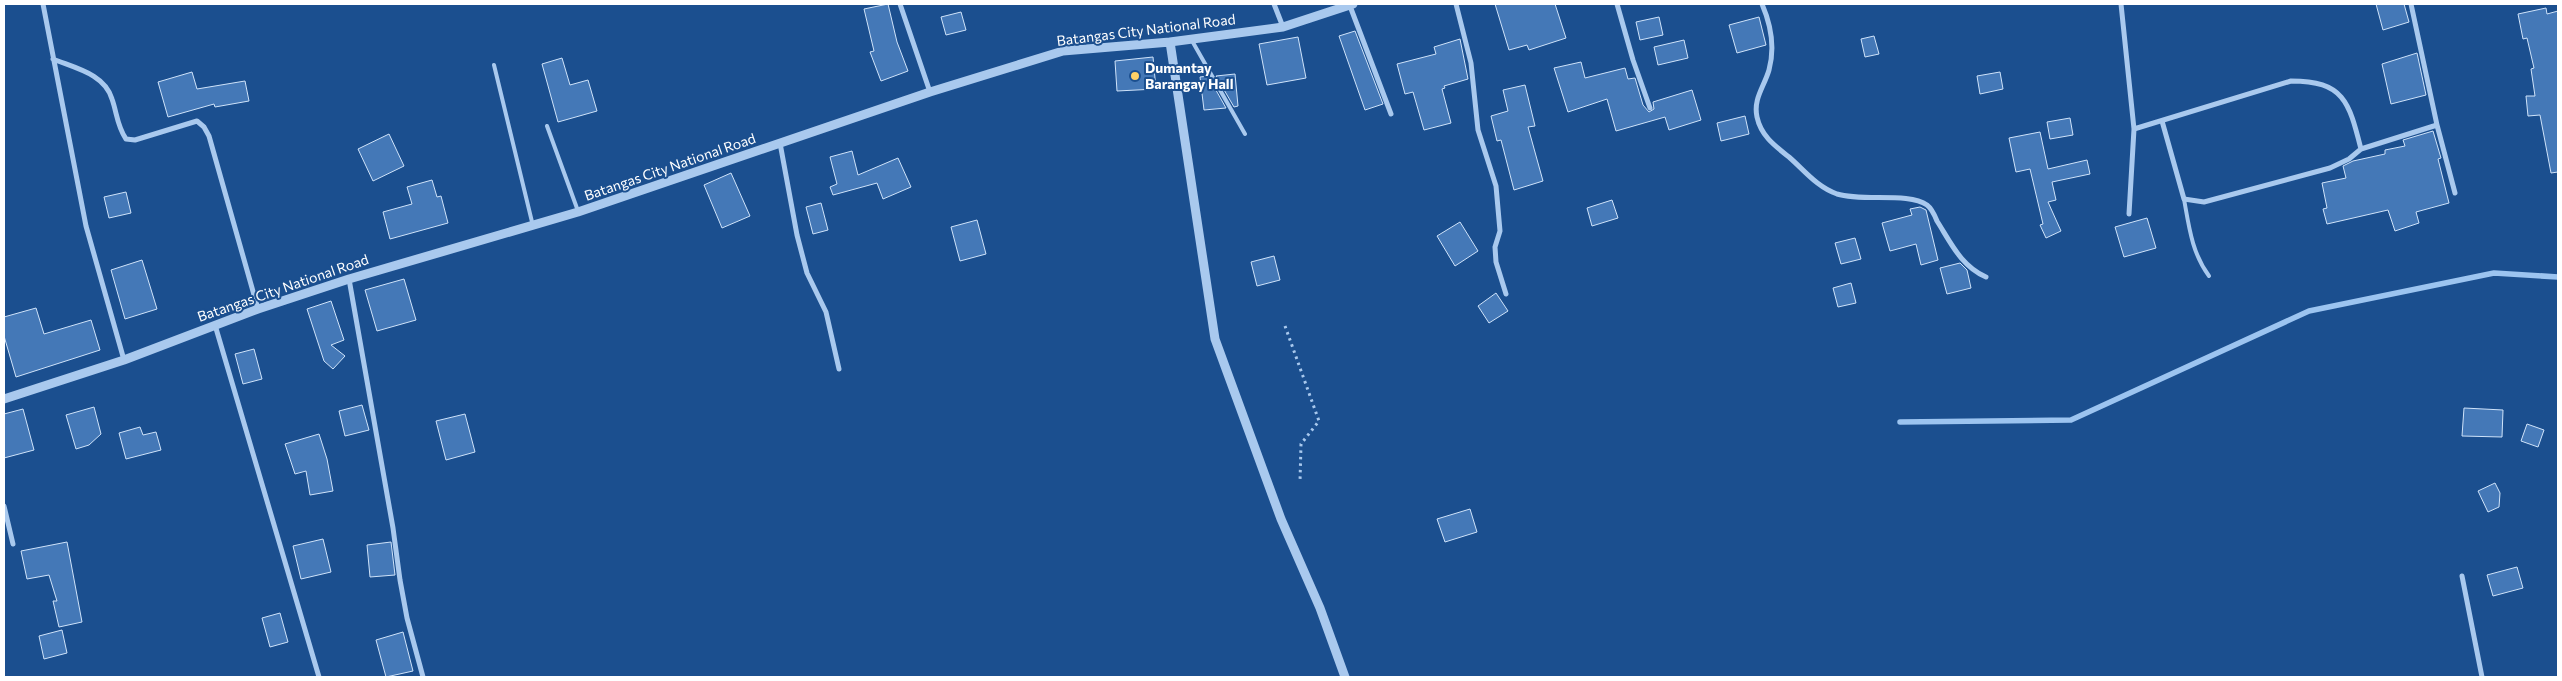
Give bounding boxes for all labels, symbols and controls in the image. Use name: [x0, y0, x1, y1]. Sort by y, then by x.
street label: Batangas City National Road: [1056, 10, 1236, 49]
place label: Dumantay Barangay Hall: [1145, 59, 1233, 92]
marker: Dumantay Barangay Hall: [1129, 70, 1141, 82]
street label: Batangas City National Road: [582, 129, 758, 204]
street label: Batangas City National Road: [195, 250, 371, 325]

